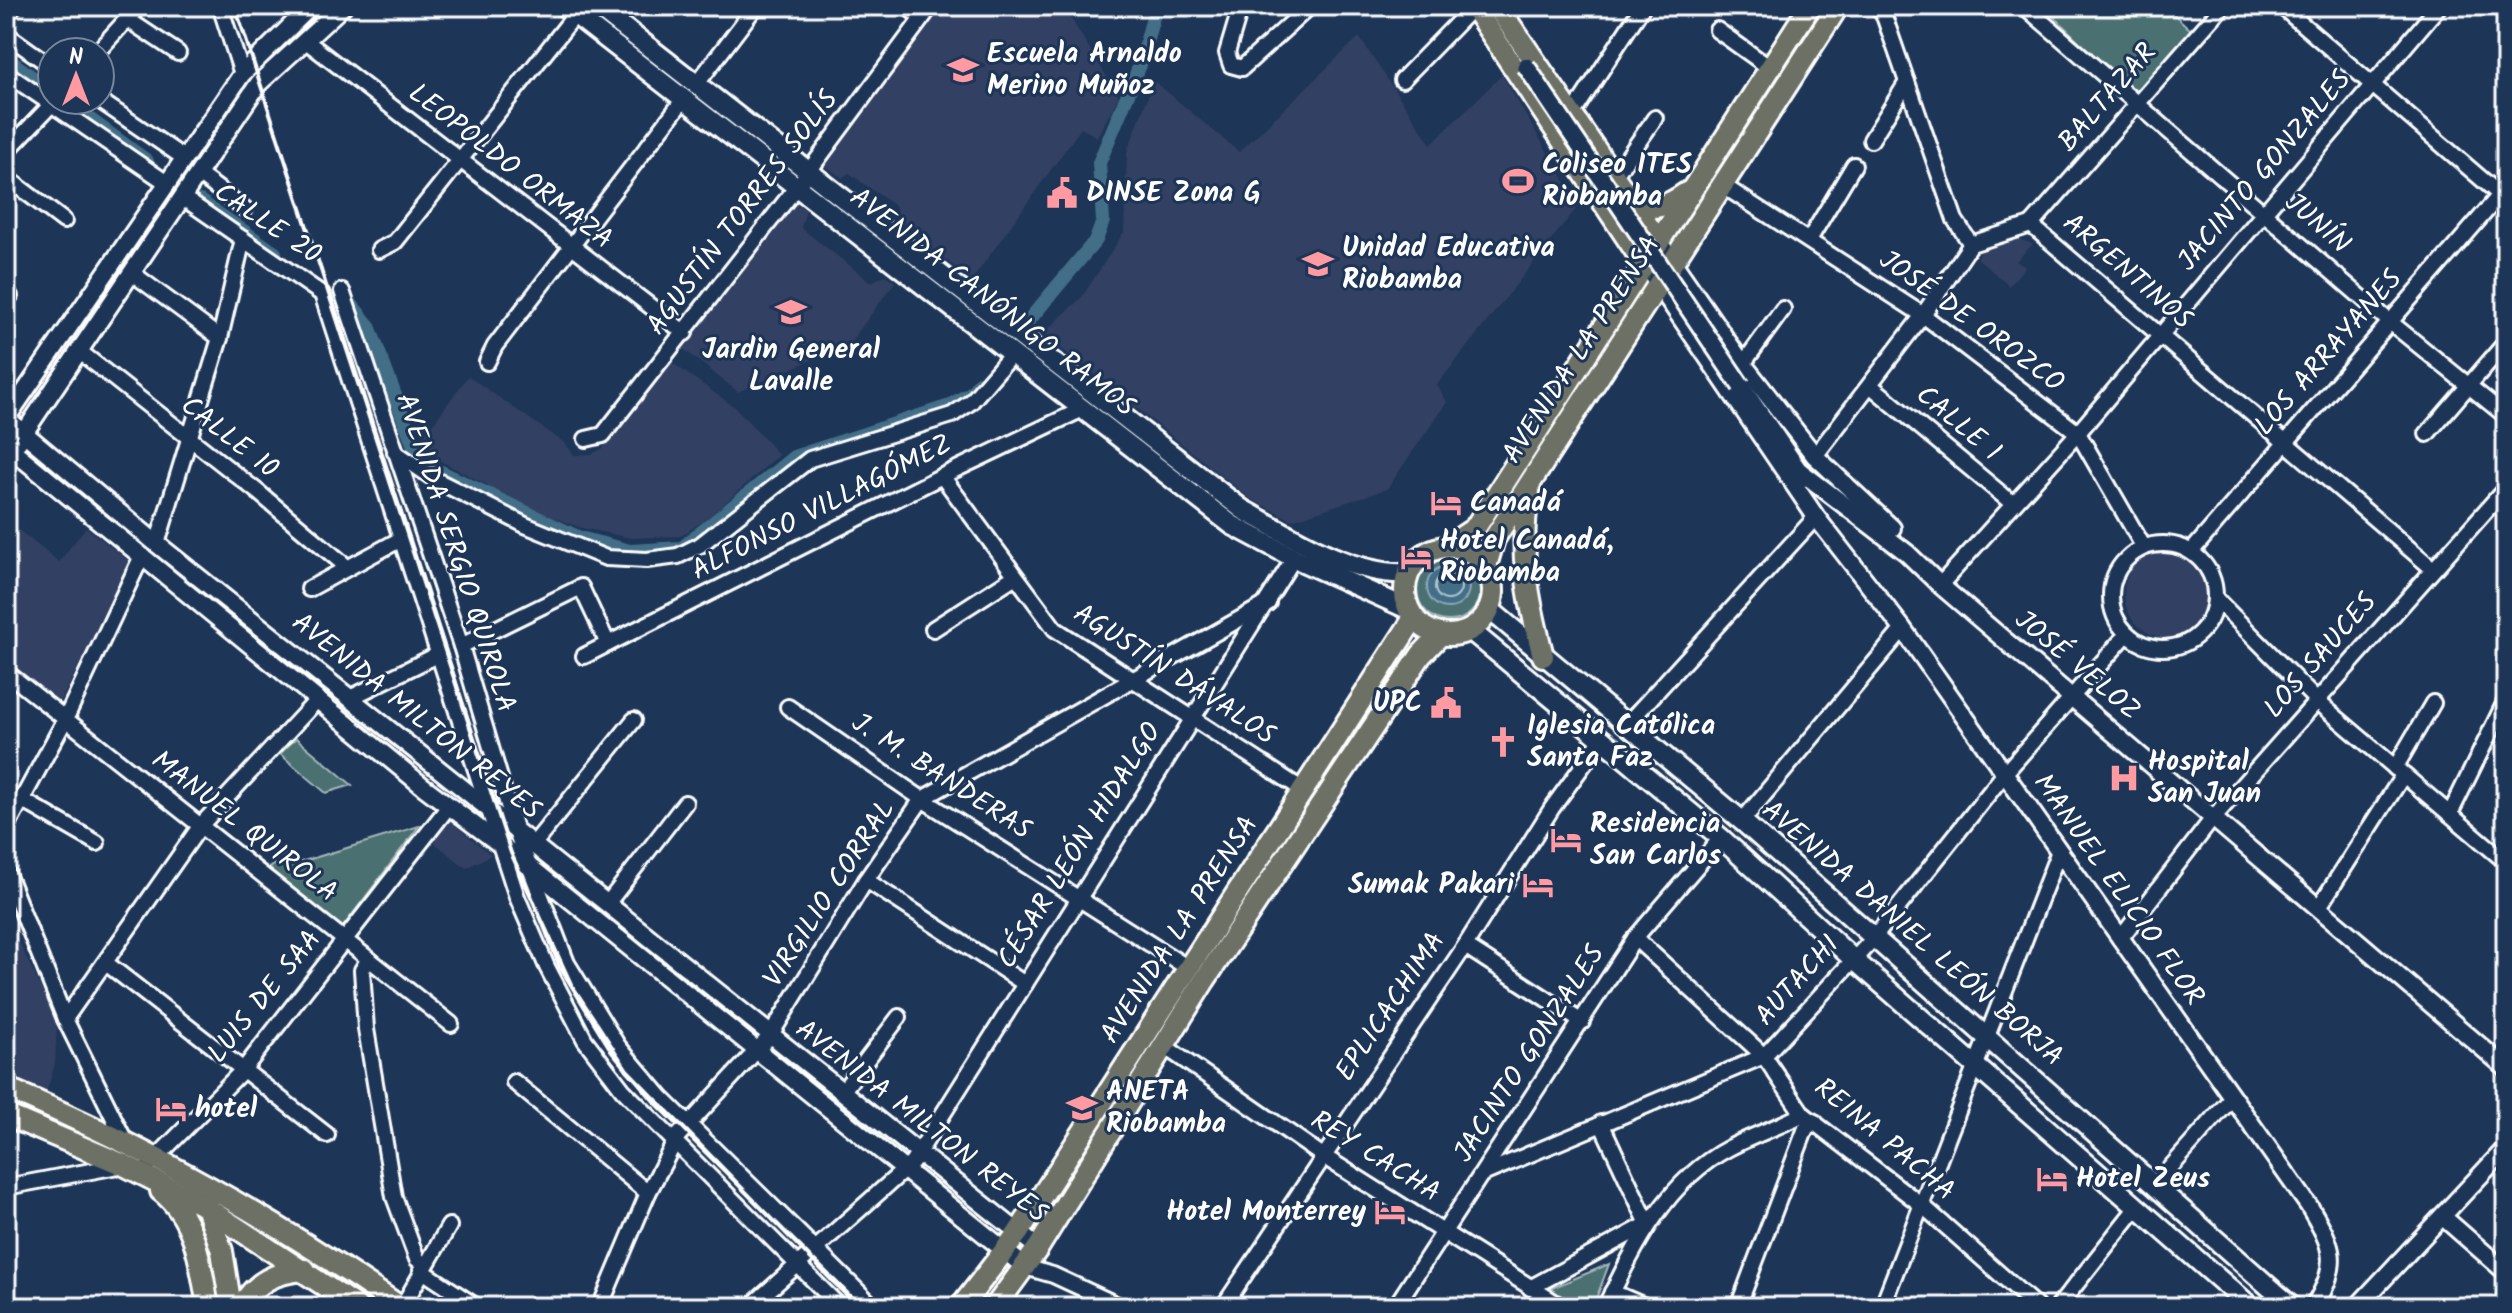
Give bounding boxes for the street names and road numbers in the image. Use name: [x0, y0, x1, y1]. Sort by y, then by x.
street label: BALTAZAR: [2047, 33, 2169, 163]
street label: JACINTO GONZALES: [2167, 60, 2363, 282]
street label: LEOPOLDO ORMAZA: [398, 72, 622, 262]
street label: AGUSTÍN TORRES SOLÍS: [635, 80, 851, 345]
street label: CALLE 20: [204, 171, 330, 277]
street label: AVENIDA CANÓNIGO RAMOS: [839, 177, 1145, 429]
street label: JUNÍN: [2273, 182, 2361, 266]
street label: ARGENTINOS: [2052, 202, 2202, 342]
street label: AVENIDA LA PRENSA: [1491, 227, 1673, 473]
street label: JOSÉ DE OROZCO: [1869, 239, 2073, 405]
street label: LOS ARRAYANES: [2244, 259, 2415, 446]
street label: CALLE 1: [1905, 374, 2011, 474]
street label: CALLE 10: [170, 385, 288, 491]
street label: AVENIDA SERGIO QUIROLA: [382, 388, 528, 718]
street label: ALFONSO VILLAGÓMEZ: [684, 423, 960, 593]
street label: LOS SAUCES: [2253, 583, 2389, 729]
street label: AGUSTÍN DÁVALOS: [1064, 592, 1284, 758]
street label: JOSÉ VELOZ: [2004, 599, 2150, 733]
street label: AVENIDA MILTON REYES: [281, 602, 551, 832]
street label: J. M. BANDERAS: [842, 702, 1040, 852]
street label: CÉSAR LEÓN HIDALGO: [986, 714, 1174, 978]
street label: MANUEL QUIROLA: [141, 739, 347, 915]
street label: MANUEL ELICIO FLOR: [2021, 764, 2215, 1016]
street label: AVENIDA DANIEL LEÓN BORJA: [1751, 790, 2073, 1078]
street label: VIRGILIO CORRAL: [752, 791, 908, 997]
street label: AVENIDA LA PRENSA: [1089, 807, 1271, 1053]
street label: LUIS DE SAA: [197, 920, 333, 1074]
street label: EPLICACHIMA: [1324, 923, 1458, 1091]
street label: AUTACHI: [1744, 925, 1852, 1037]
street label: JACINTO GONZALES: [1442, 936, 1618, 1172]
street label: AVENIDA MILTON REYES: [785, 1009, 1057, 1235]
street label: REINA PACHA: [1803, 1067, 1965, 1213]
street label: REY CACHA: [1301, 1099, 1449, 1215]

